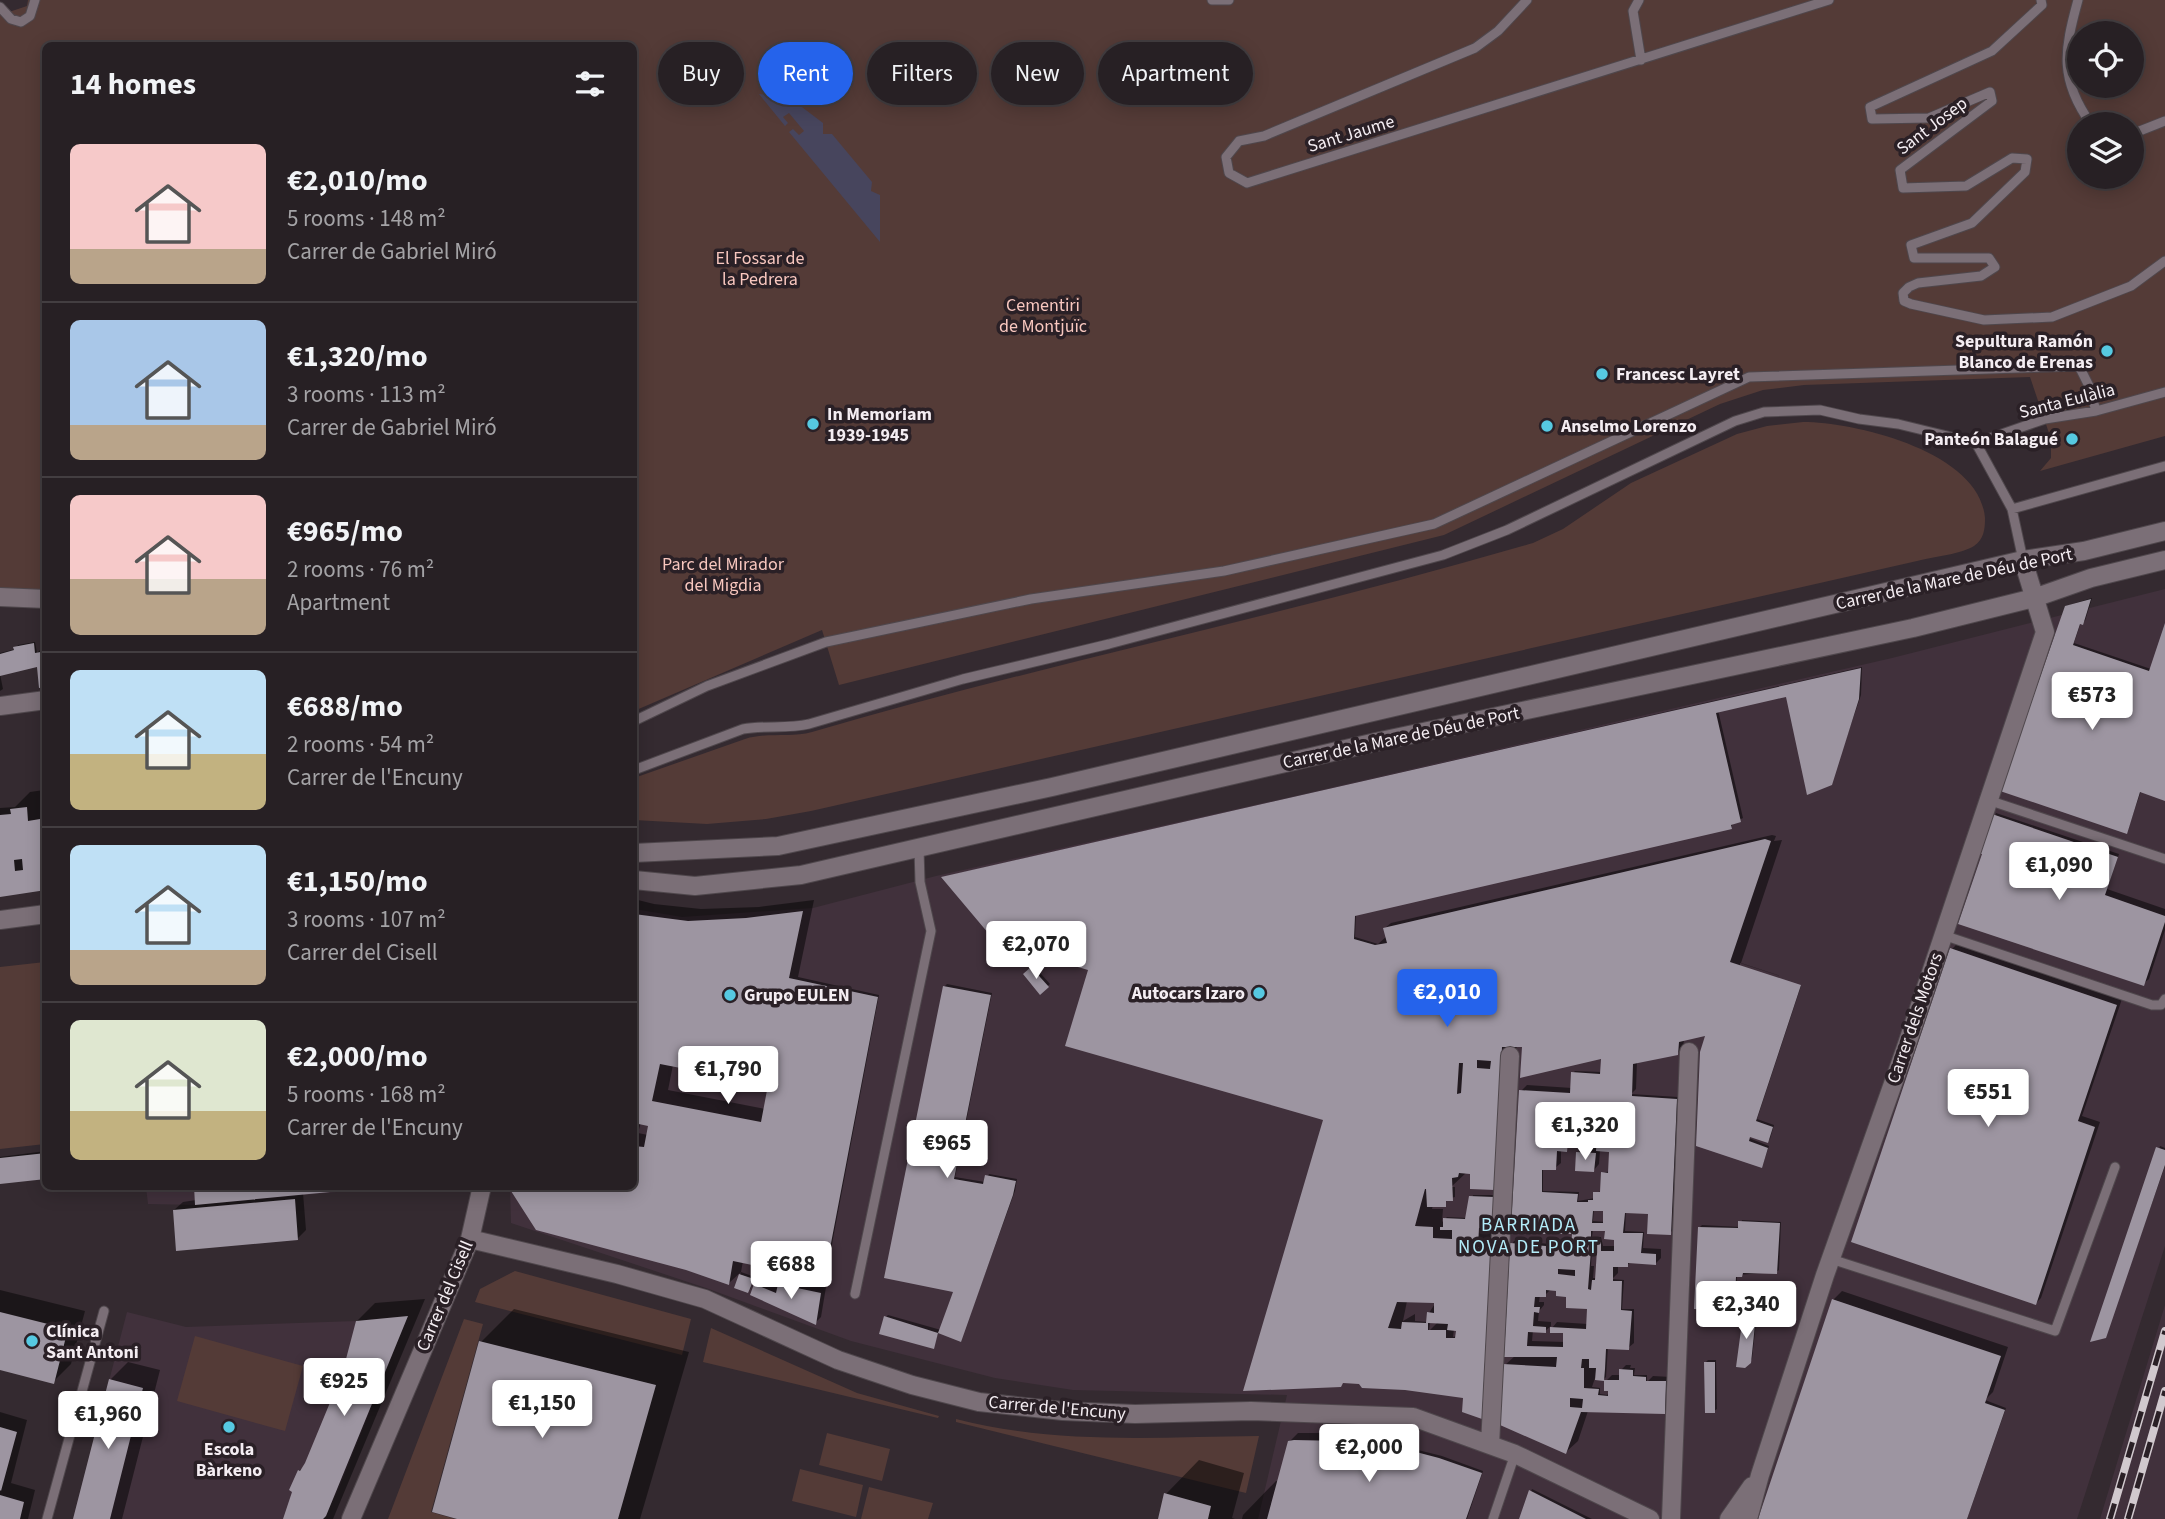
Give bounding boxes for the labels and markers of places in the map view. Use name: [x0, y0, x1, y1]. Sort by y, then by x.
place label: Sepultura Ramón Blanco de Erenas: [1955, 329, 2093, 375]
marker: Sepultura Ramón Blanco de Erenas: [2099, 343, 2115, 359]
place label: Francesc Layret: [1616, 362, 1740, 387]
marker: Francesc Layret: [1594, 366, 1610, 382]
place label: In Memoriam 1939-1945: [827, 402, 932, 448]
place label: Anselmo Lorenzo: [1560, 414, 1697, 439]
marker: In Memoriam 1939-1945: [805, 416, 821, 432]
marker: Anselmo Lorenzo: [1539, 418, 1555, 434]
place label: Panteón Balagué: [1924, 427, 2058, 452]
marker: Panteón Balagué: [2064, 431, 2080, 447]
pin: €573: [2051, 672, 2133, 732]
pin: €1,090: [2002, 842, 2116, 902]
pin: €2,070: [979, 922, 1093, 981]
pin: €2,010: [1390, 970, 1504, 1029]
place label: Autocars Izaro: [1131, 981, 1245, 1006]
place label: Grupo EULEN: [744, 983, 850, 1008]
marker: Autocars Izaro: [1251, 985, 1267, 1001]
marker: Grupo EULEN: [722, 987, 738, 1003]
pin: €1,790: [671, 1046, 785, 1106]
pin: €551: [1947, 1070, 2029, 1129]
pin: €1,320: [1528, 1102, 1642, 1162]
pin: €965: [906, 1120, 988, 1180]
pin: €688: [750, 1242, 832, 1301]
pin: €2,340: [1689, 1282, 1803, 1341]
place label: Clínica Sant Antoni: [46, 1319, 139, 1365]
marker: Clínica Sant Antoni: [24, 1333, 40, 1349]
pin: €925: [303, 1358, 385, 1418]
pin: €1,150: [485, 1380, 599, 1440]
pin: €1,960: [51, 1392, 165, 1451]
marker: Escola Bàrkeno: [221, 1419, 237, 1435]
pin: €2,000: [1312, 1424, 1426, 1484]
place label: Escola Bàrkeno: [196, 1437, 262, 1483]

